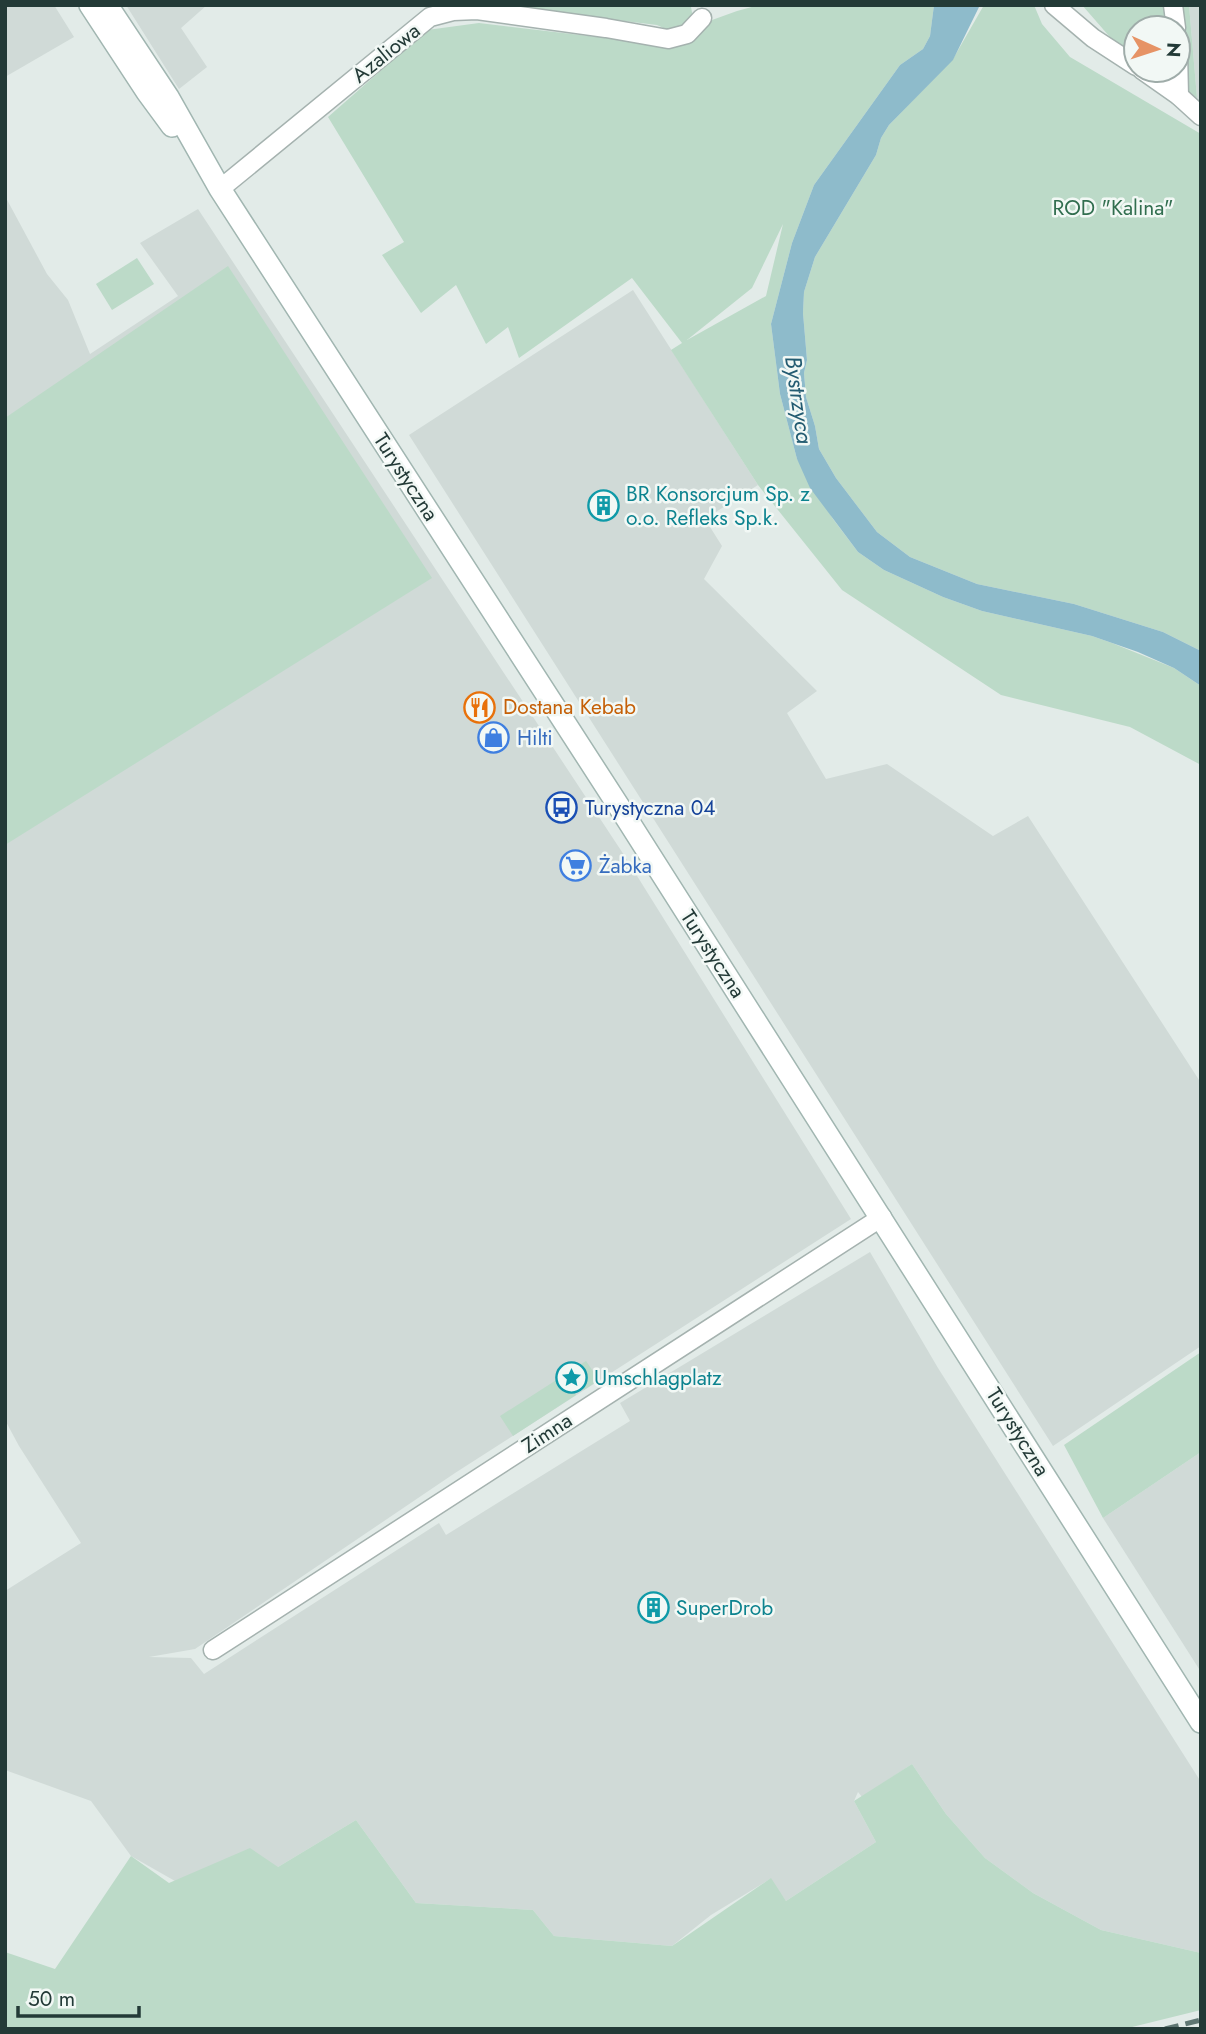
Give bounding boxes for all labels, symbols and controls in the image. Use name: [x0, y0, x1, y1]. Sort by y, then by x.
north arrow: [1122, 14, 1192, 84]
street label: Azaliowa: [345, 16, 427, 90]
text: N: [1160, 42, 1187, 58]
park label: ROD "Kalina": [1052, 193, 1174, 223]
water label: Bystrzyca: [776, 354, 822, 446]
street label: Turystyczna: [366, 427, 446, 527]
place label: BR Konsorcjum Sp. z o.o. Refleks Sp.k.: [626, 479, 810, 533]
building icon: BR Konsorcjum Sp. z o.o. Refleks Sp.k.: [586, 489, 620, 523]
restaurant icon: Dostana Kebab: [463, 690, 497, 724]
place label: Dostana Kebab: [503, 692, 636, 722]
shop icon: Hilti: [477, 721, 511, 755]
place label: Hilti: [517, 723, 553, 753]
bus stop icon: Turystyczna 04: [545, 791, 579, 825]
place label: Turystyczna 04: [585, 793, 716, 823]
supermarket icon: Żabka: [559, 849, 593, 883]
place label: Żabka: [599, 851, 652, 881]
street label: Turystyczna: [673, 904, 753, 1004]
place icon: Umschlagplatz: [554, 1361, 588, 1395]
place label: Umschlagplatz: [594, 1363, 722, 1393]
street label: Turystyczna: [979, 1382, 1057, 1482]
street label: Zimna: [516, 1406, 578, 1460]
building icon: SuperDrob: [636, 1591, 670, 1625]
place label: SuperDrob: [676, 1593, 773, 1623]
scale bar: [18, 1974, 138, 2018]
text: 50 m: [28, 1984, 75, 2014]

